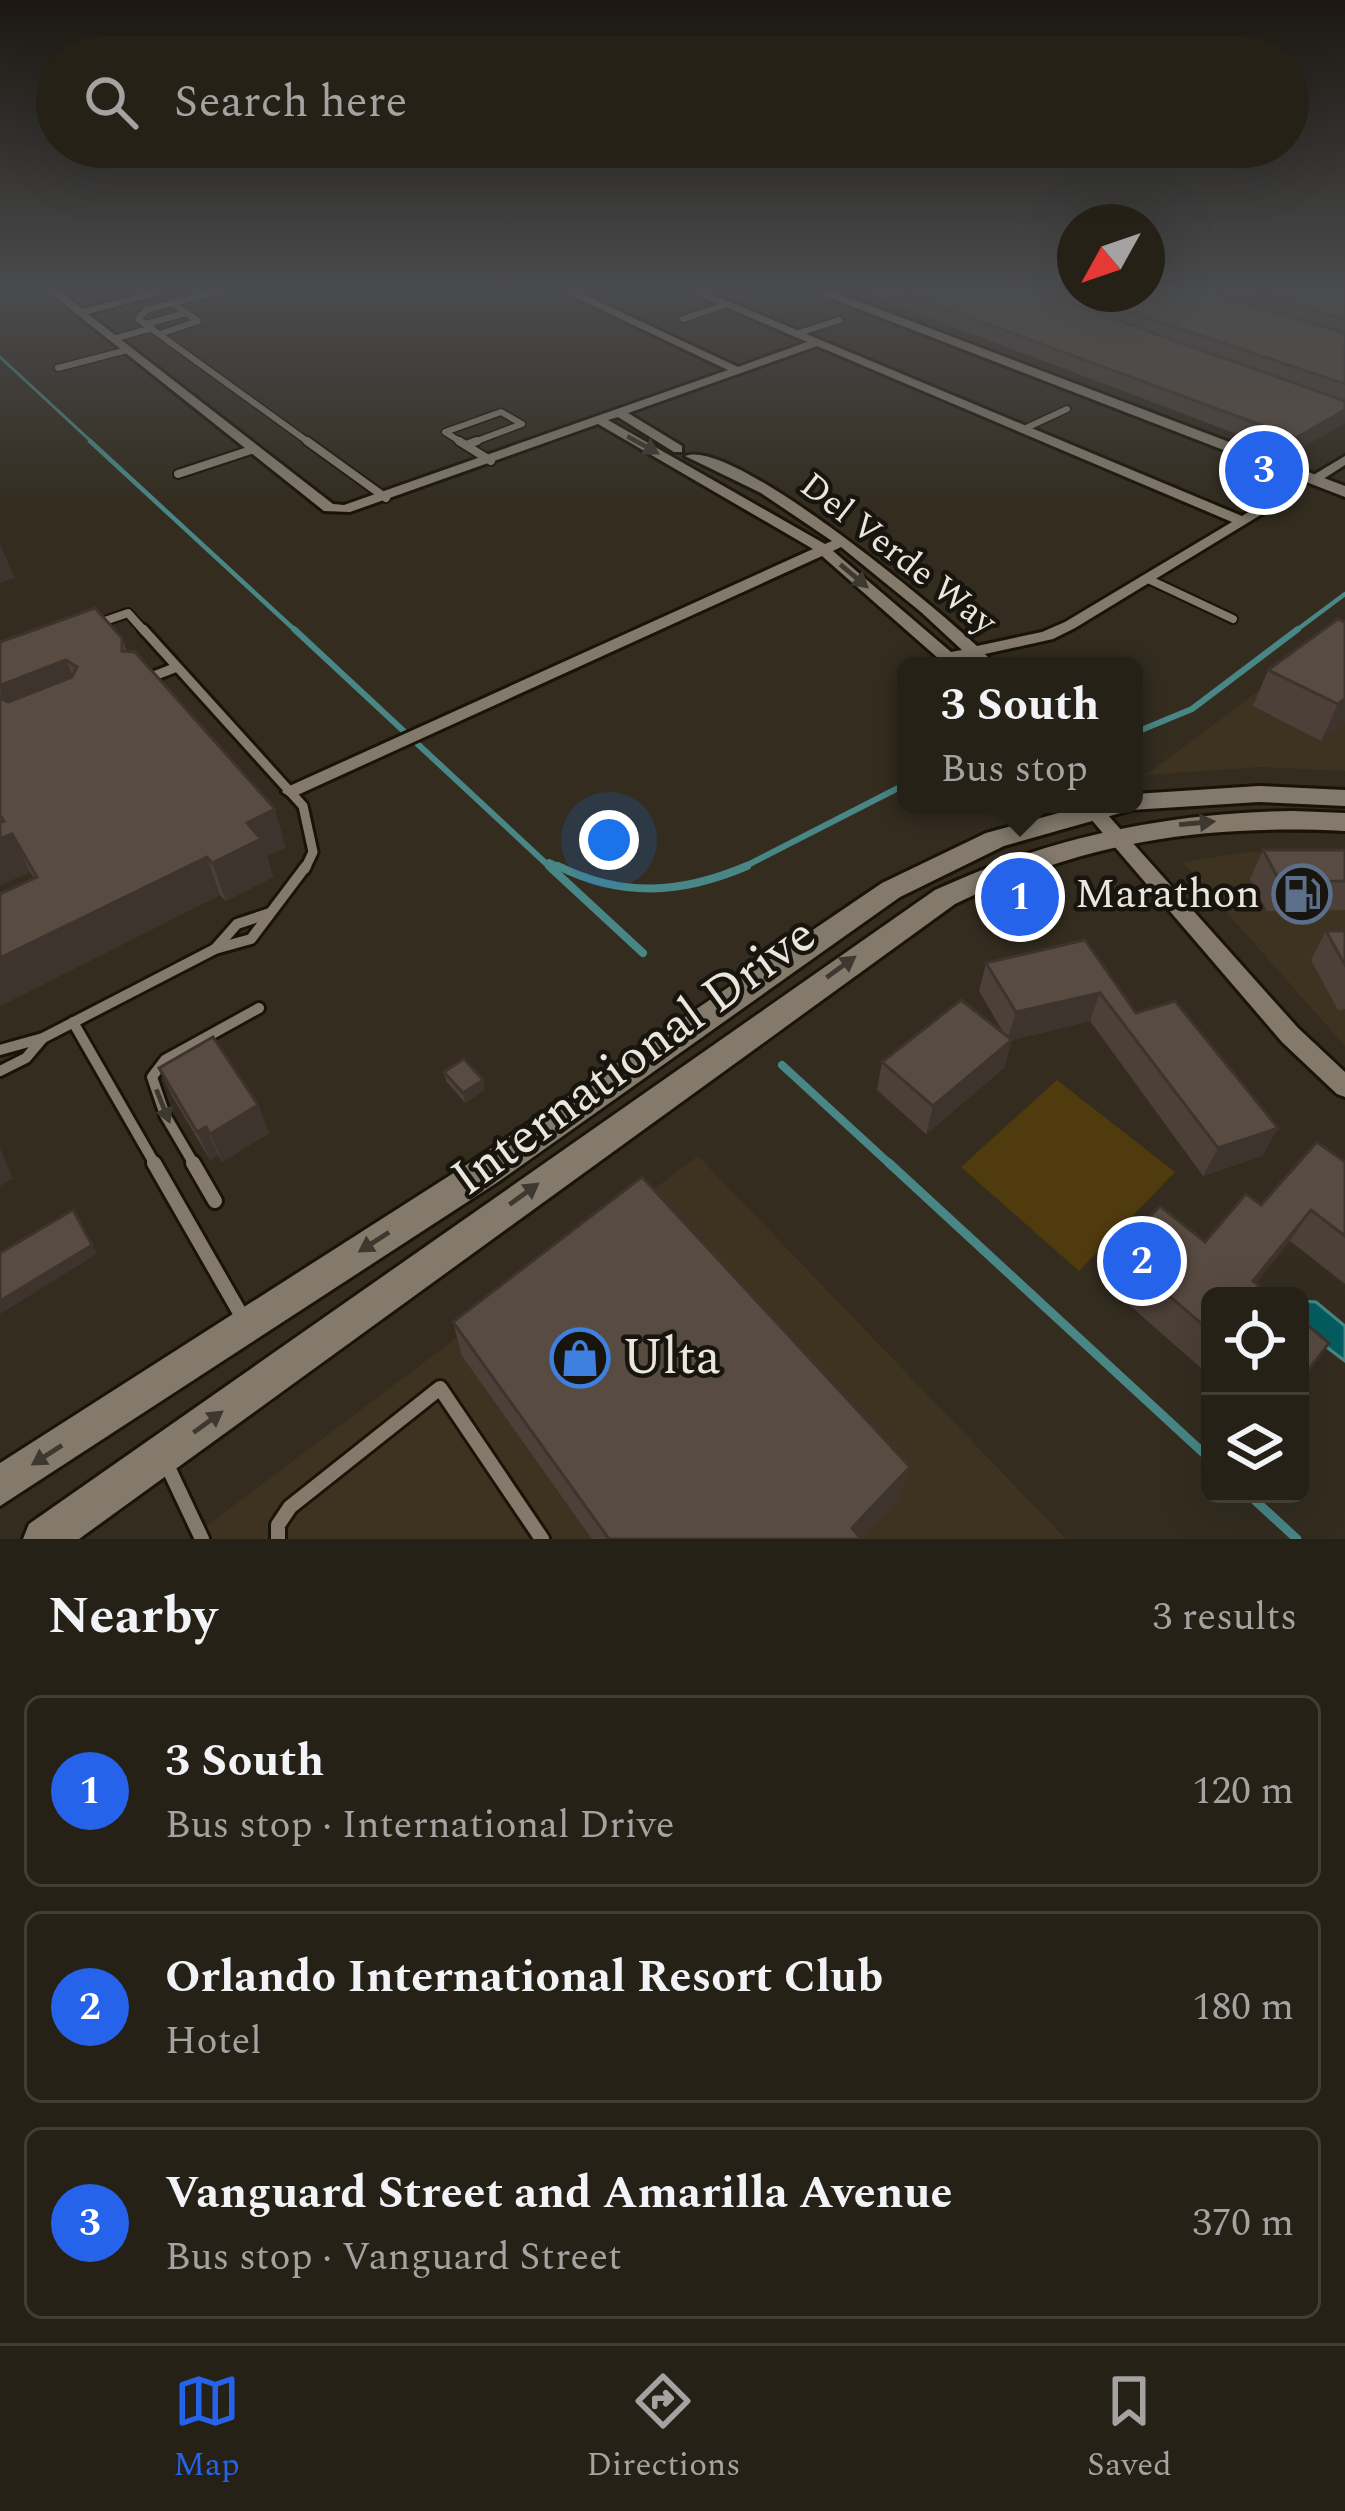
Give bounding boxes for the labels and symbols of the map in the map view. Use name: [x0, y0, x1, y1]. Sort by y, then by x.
north arrow: [1057, 204, 1165, 312]
pin: 3: [1225, 425, 1303, 515]
one-way arrow: [627, 433, 660, 454]
street label: Del Verde Way: [788, 459, 1010, 650]
one-way arrow: [839, 562, 869, 588]
your location: [579, 810, 639, 870]
one-way arrow: [1179, 813, 1216, 832]
pin: 1: [981, 852, 1059, 942]
place label: Marathon: [1075, 863, 1260, 926]
fuel station icon: Marathon: [1271, 863, 1333, 925]
street label: International Drive: [435, 898, 833, 1216]
one-way arrow: [825, 956, 857, 980]
one-way arrow: [154, 1088, 173, 1124]
one-way arrow: [508, 1183, 540, 1207]
pin: 2: [1103, 1216, 1181, 1306]
one-way arrow: [358, 1231, 391, 1253]
place label: Ulta: [622, 1319, 721, 1397]
shop icon: Ulta: [549, 1327, 611, 1389]
one-way arrow: [191, 1411, 224, 1434]
one-way arrow: [31, 1443, 64, 1466]

